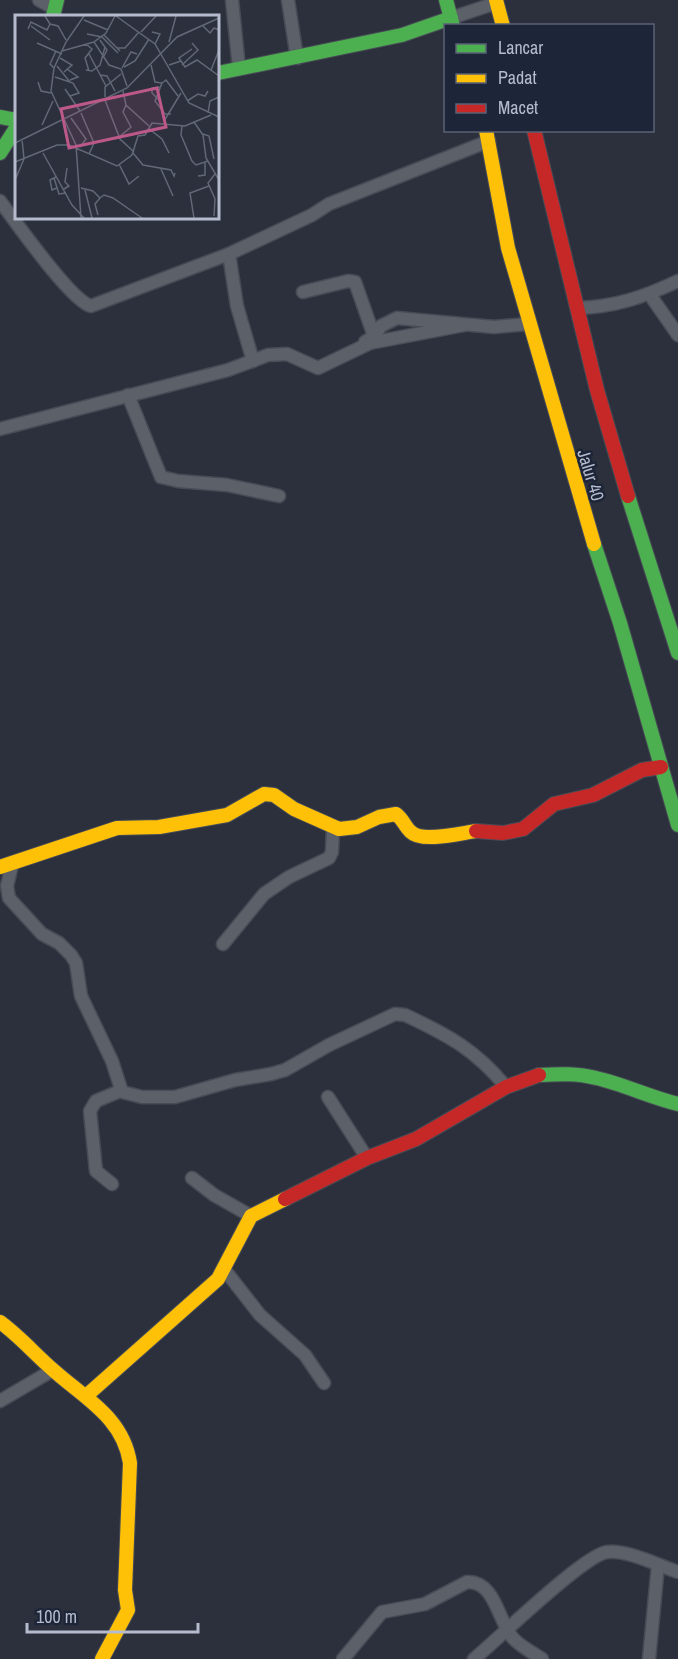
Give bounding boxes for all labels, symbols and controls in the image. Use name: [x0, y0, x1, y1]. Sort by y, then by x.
inset map: [15, 15, 219, 219]
legend: [444, 24, 654, 132]
text: Lancar: [498, 35, 543, 60]
text: Padat: [498, 65, 537, 90]
text: Macet: [498, 95, 538, 120]
street label: Jalur 40: [571, 446, 611, 504]
scale bar: [27, 1596, 198, 1634]
text: 100 m: [36, 1604, 77, 1629]

